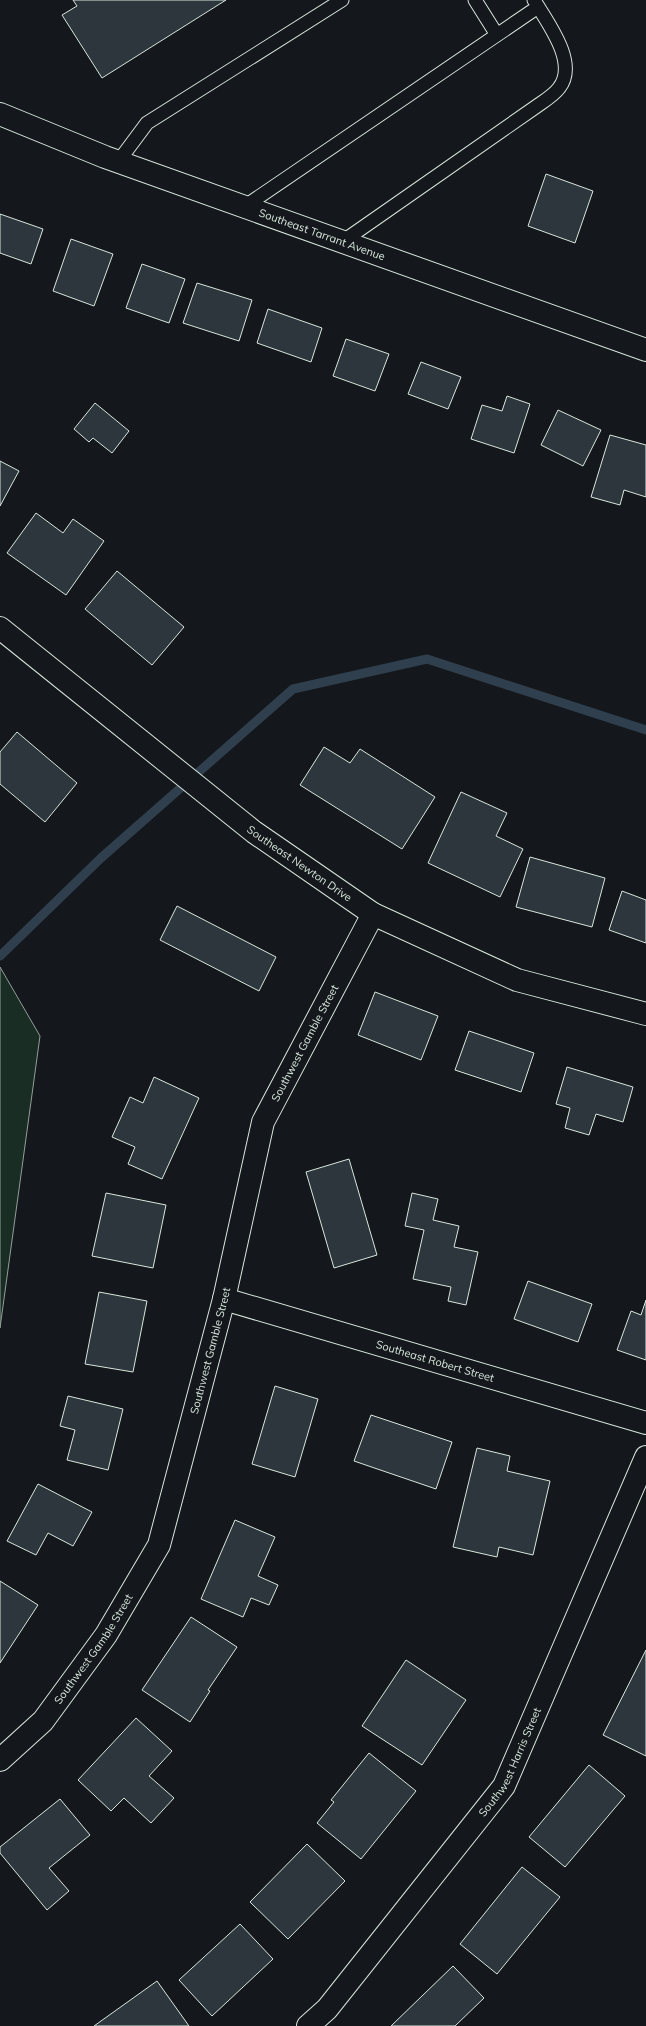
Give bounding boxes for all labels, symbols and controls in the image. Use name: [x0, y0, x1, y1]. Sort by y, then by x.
street label: Southeast Tarrant Avenue: [257, 206, 387, 263]
street label: Southeast Newton Drive: [244, 822, 355, 904]
street label: Southwest Gamble Street: [268, 982, 341, 1104]
street label: Southwest Gamble Street: [187, 1286, 233, 1416]
street label: Southeast Robert Street: [374, 1337, 496, 1385]
street label: Southwest Gamble Street: [51, 1591, 136, 1707]
street label: Southwest Harris Street: [475, 1705, 544, 1819]

